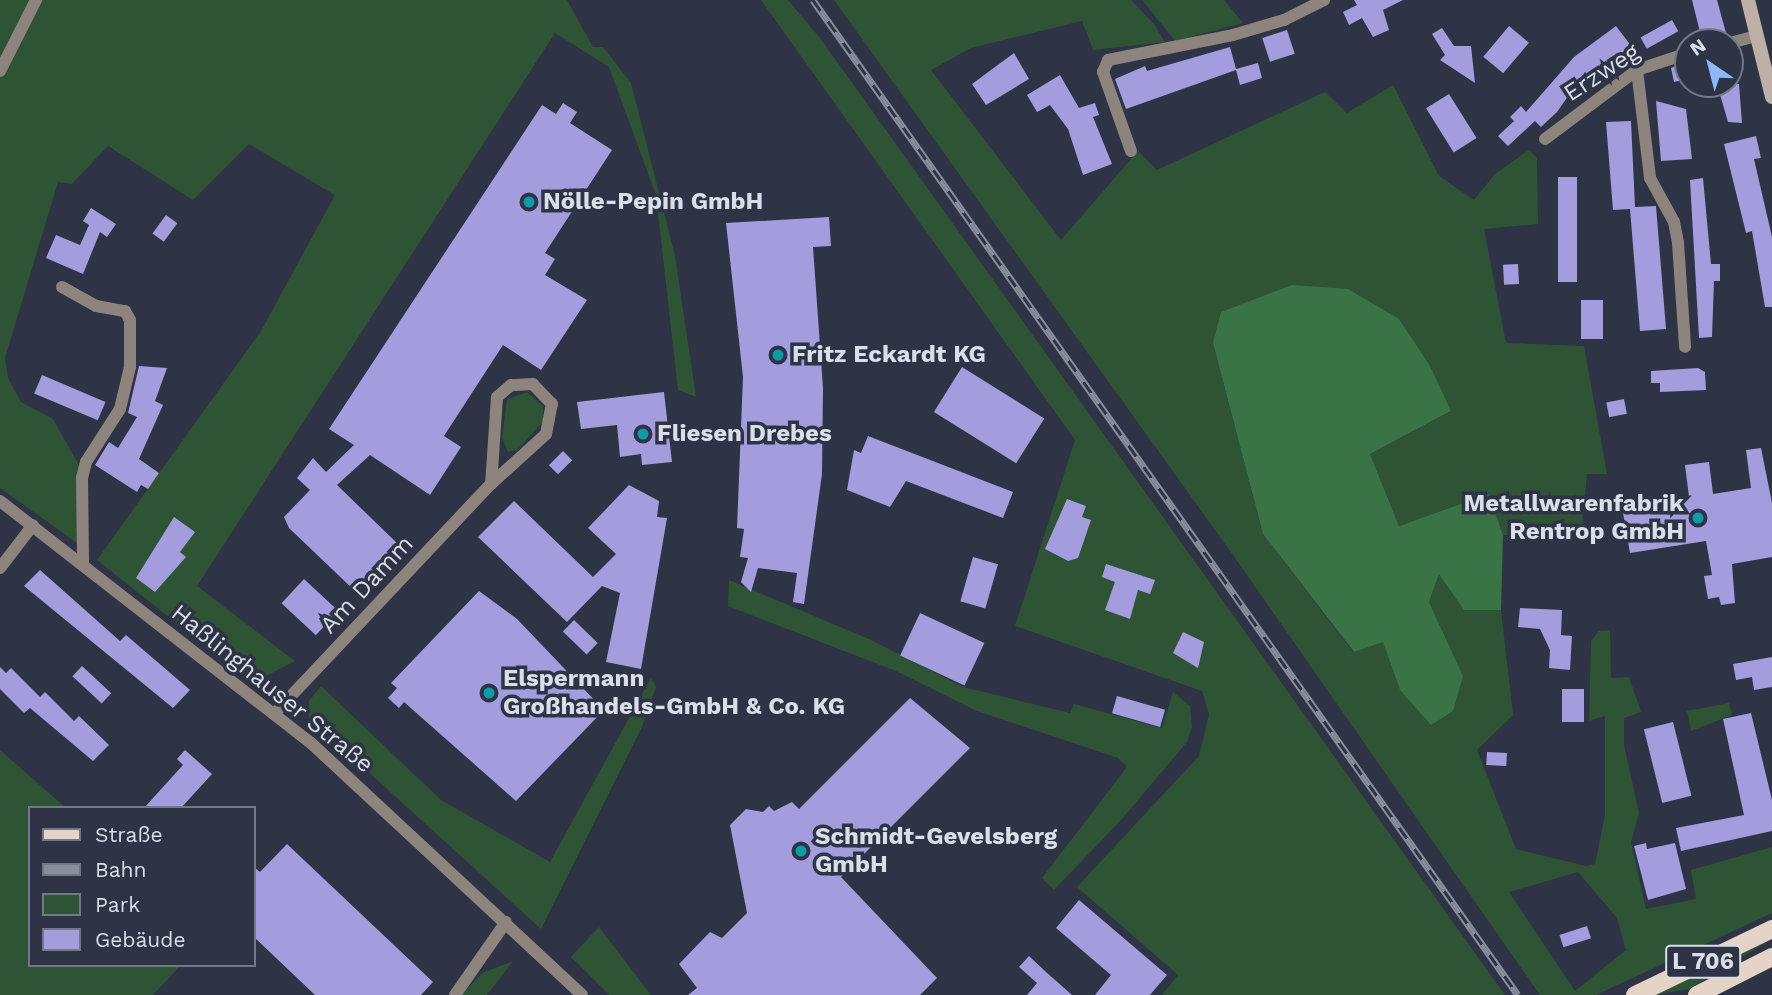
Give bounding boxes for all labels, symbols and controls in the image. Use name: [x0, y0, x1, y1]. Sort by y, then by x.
north arrow: [1674, 28, 1744, 98]
text: N: [1685, 34, 1710, 60]
street label: Erzweg: [1559, 38, 1645, 108]
place label: Nölle-Pepin GmbH: [543, 188, 763, 216]
marker: Nölle-Pepin GmbH: [521, 194, 537, 210]
place label: Fritz Eckardt KG: [792, 341, 986, 369]
marker: Fritz Eckardt KG: [770, 347, 786, 363]
place label: Fliesen Drebes: [657, 420, 832, 448]
marker: Fliesen Drebes: [635, 426, 651, 442]
place label: Metallwarenfabrik Rentrop GmbH: [1463, 490, 1684, 546]
marker: Metallwarenfabrik Rentrop GmbH: [1690, 510, 1706, 526]
street label: Am Damm: [314, 530, 420, 640]
street label: Haßlinghauser Straße: [165, 598, 379, 780]
place label: Elspermann Großhandels-GmbH & Co. KG: [503, 665, 845, 721]
marker: Elspermann Großhandels-GmbH & Co. KG: [481, 685, 497, 701]
legend: [28, 806, 256, 967]
text: Straße: [95, 822, 163, 847]
place label: Schmidt-Gevelsberg GmbH: [815, 823, 1057, 879]
marker: Schmidt-Gevelsberg GmbH: [793, 843, 809, 859]
text: Bahn: [95, 857, 147, 882]
text: Park: [95, 892, 140, 917]
text: Gebäude: [95, 927, 186, 952]
road number: L 706: [1664, 942, 1742, 981]

